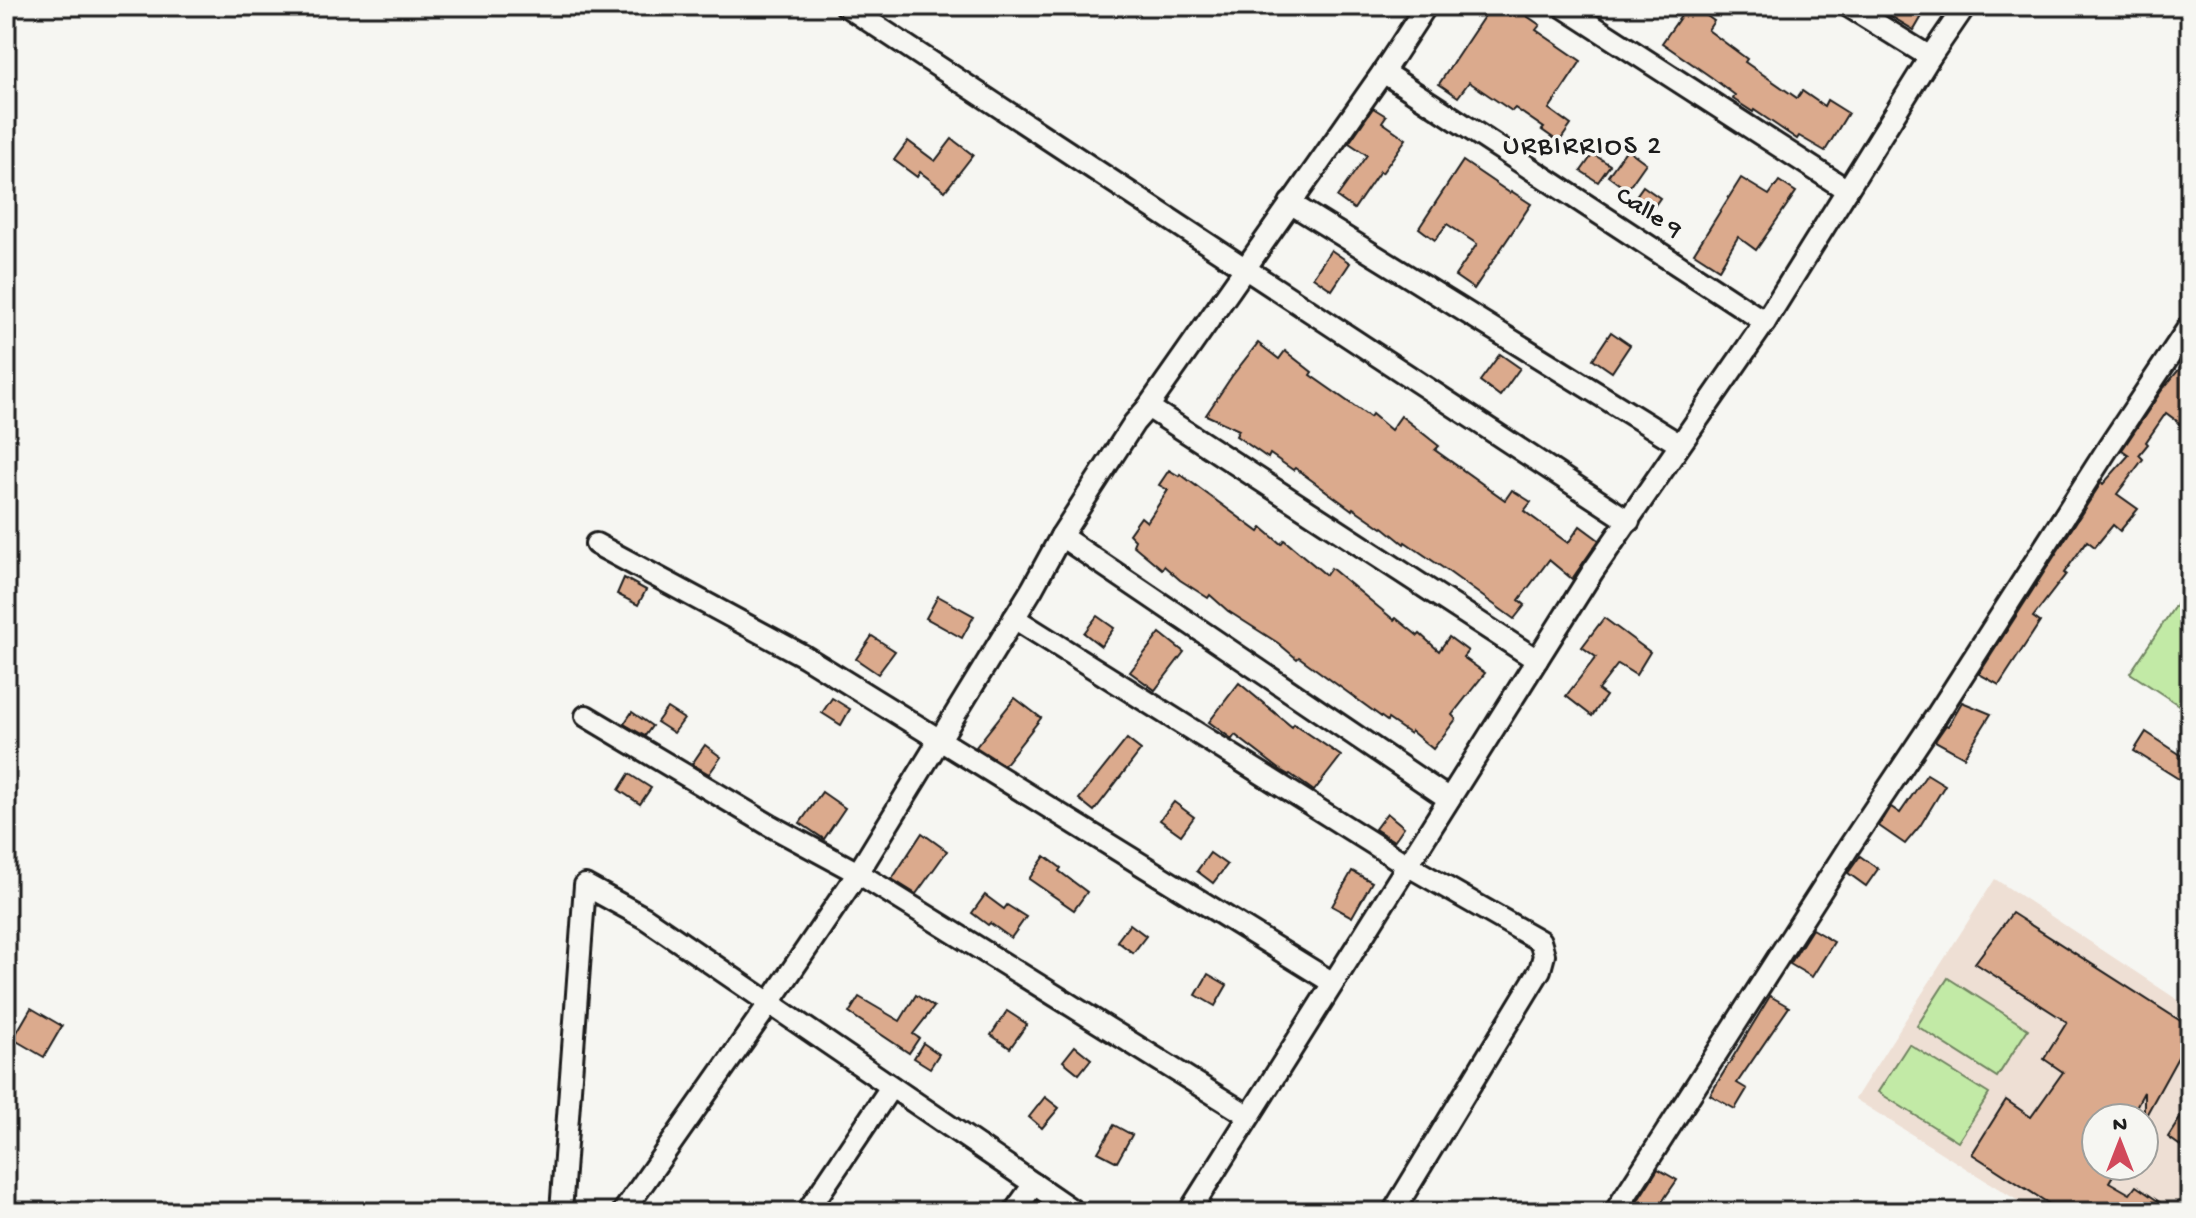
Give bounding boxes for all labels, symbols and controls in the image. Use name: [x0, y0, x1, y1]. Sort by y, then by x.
district label: URBIRRIOS 2: [1503, 131, 1663, 164]
street label: Calle 9: [1609, 181, 1687, 247]
north arrow: [2080, 1102, 2160, 1182]
text: N: [2113, 1113, 2127, 1139]

